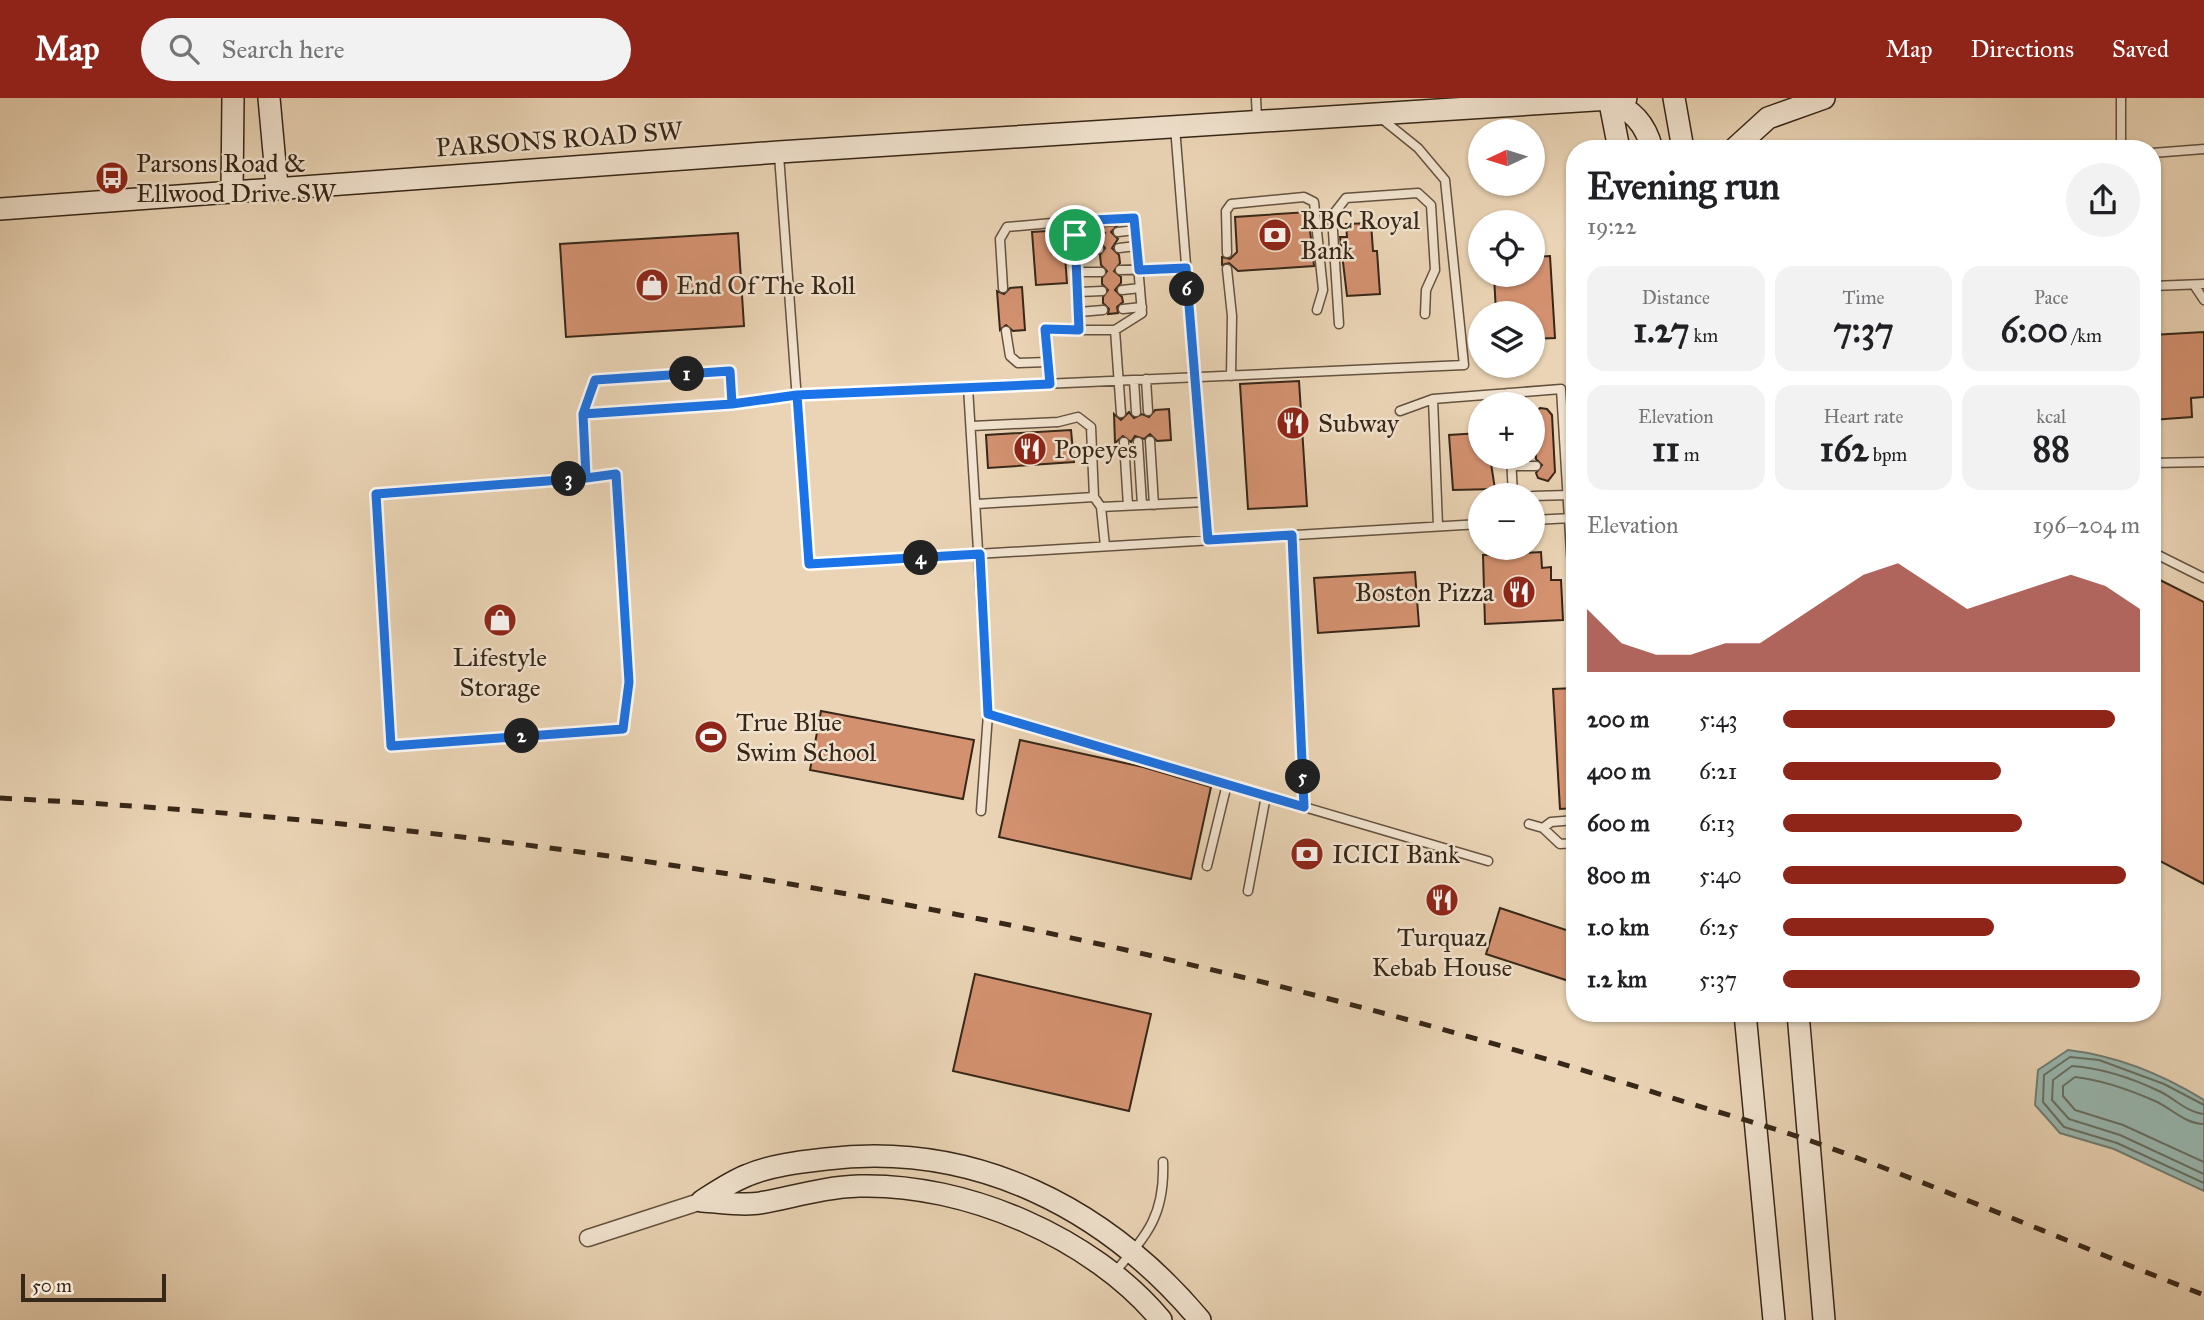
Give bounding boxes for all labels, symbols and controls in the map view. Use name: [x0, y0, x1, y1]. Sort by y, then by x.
search box: [141, 18, 631, 81]
text: Map: [35, 29, 99, 69]
icon: search: [165, 30, 203, 68]
text: Search here: [221, 33, 345, 65]
text: Map: [1886, 34, 1933, 64]
text: Directions: [1971, 34, 2074, 64]
text: Saved: [2112, 34, 2169, 64]
street label: PARSONS ROAD SW: [434, 114, 685, 164]
north arrow: [1468, 119, 1545, 196]
map controls: [1468, 119, 1545, 560]
place label: Parsons Road & Ellwood Drive SW: [136, 147, 337, 209]
bus stop icon: Parsons Road & Ellwood Drive SW: [93, 159, 131, 197]
text: Evening run: [1587, 163, 1780, 209]
button: share: [2066, 163, 2140, 237]
place label: RBC Royal Bank: [1300, 204, 1420, 266]
pin: [1045, 205, 1105, 265]
button: locate: [1468, 210, 1545, 287]
text: 19:22: [1587, 212, 1637, 240]
icon: arrive: [1056, 216, 1094, 254]
bank icon: RBC Royal Bank: [1256, 216, 1294, 254]
shop icon: End Of The Roll: [633, 266, 671, 304]
place label: End Of The Roll: [676, 269, 855, 301]
pin: 6: [1170, 272, 1204, 306]
text: 6: [1182, 277, 1191, 300]
text: Distance: [1642, 286, 1710, 309]
text: Time: [1842, 286, 1885, 309]
text: Pace: [2034, 286, 2068, 309]
button: layers: [1468, 301, 1545, 378]
text: 1.27: [1633, 309, 1689, 352]
text: 7:37: [1833, 309, 1894, 352]
text: 6:00: [2000, 309, 2068, 352]
text: km: [1689, 324, 1718, 347]
text: /km: [2068, 324, 2102, 347]
pin: 1: [670, 356, 704, 392]
text: 1: [683, 362, 690, 385]
button: +: [1468, 392, 1545, 469]
restaurant icon: Subway: [1274, 404, 1312, 442]
text: Elevation: [1638, 405, 1714, 428]
text: Heart rate: [1824, 405, 1903, 428]
text: kcal: [2036, 405, 2066, 428]
place label: Subway: [1318, 407, 1400, 439]
text: 11: [1652, 428, 1680, 471]
text: 162: [1820, 428, 1869, 471]
text: 88: [2033, 428, 2070, 471]
restaurant icon: Popeyes: [1011, 430, 1049, 468]
place label: Popeyes: [1054, 433, 1137, 465]
text: m: [1680, 443, 1700, 466]
text: bpm: [1869, 443, 1907, 466]
pin: 3: [552, 462, 586, 496]
text: 3: [565, 467, 572, 490]
button: −: [1468, 483, 1545, 560]
text: Elevation: [1587, 511, 1678, 539]
text: 196–204 m: [2033, 511, 2140, 539]
pin: 4: [904, 540, 939, 575]
text: 4: [915, 546, 926, 569]
restaurant icon: Boston Pizza: [1500, 573, 1538, 611]
place label: Boston Pizza: [1355, 576, 1494, 608]
shop icon: Lifestyle Storage: [481, 601, 519, 639]
place label: Lifestyle Storage: [453, 641, 547, 703]
text: 200 m: [1587, 705, 1649, 733]
text: 5:43: [1699, 705, 1738, 733]
place label: True Blue Swim School: [736, 706, 876, 768]
pin: 2: [504, 718, 540, 754]
sports icon: True Blue Swim School: [692, 718, 730, 756]
text: 2: [517, 724, 526, 747]
text: 400 m: [1587, 757, 1651, 785]
text: 6:21: [1699, 757, 1737, 785]
pin: 5: [1286, 760, 1320, 794]
text: 5: [1298, 765, 1307, 788]
text: 600 m: [1587, 809, 1650, 837]
text: 6:13: [1699, 809, 1735, 837]
bank icon: ICICI Bank: [1288, 835, 1326, 873]
place label: ICICI Bank: [1332, 838, 1461, 870]
text: 800 m: [1587, 861, 1650, 889]
text: 5:40: [1699, 861, 1742, 889]
restaurant icon: Turquaz Kebab House: [1423, 881, 1461, 919]
text: 1.0 km: [1587, 913, 1649, 941]
text: 6:25: [1699, 913, 1738, 941]
place label: Turquaz Kebab House: [1372, 921, 1512, 983]
text: 1.2 km: [1587, 965, 1647, 993]
text: 5:37: [1699, 965, 1737, 993]
scale bar: [21, 1271, 166, 1303]
text: 50 m: [32, 1274, 72, 1297]

